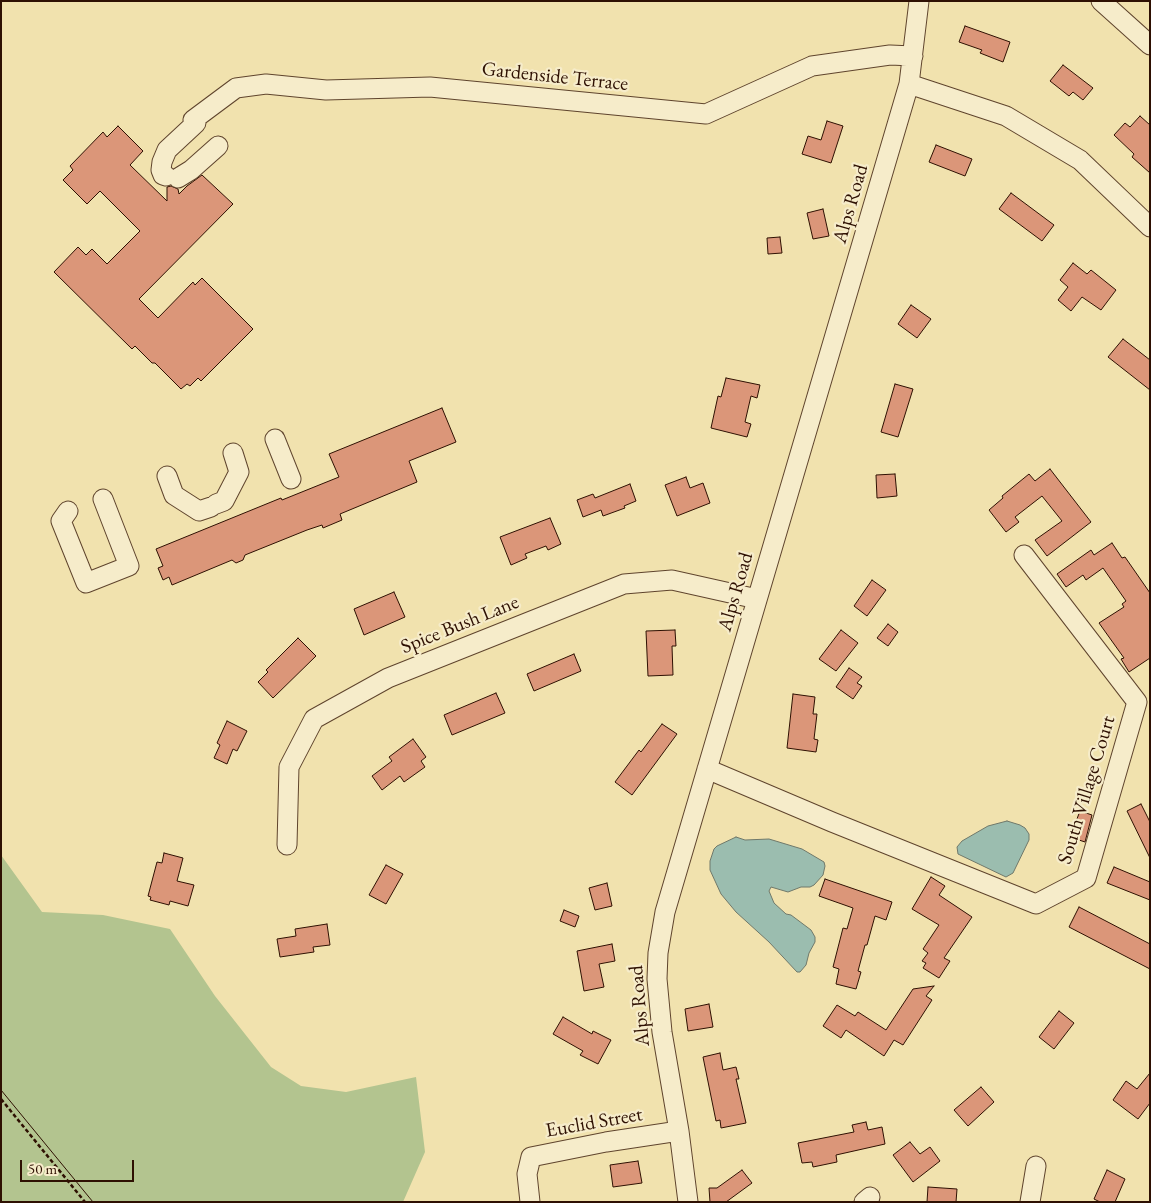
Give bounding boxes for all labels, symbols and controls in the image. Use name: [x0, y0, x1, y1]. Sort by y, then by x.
street label: Gardenside Terrace: [481, 57, 629, 97]
street label: Alps Road: [828, 162, 874, 246]
street label: Alps Road: [713, 550, 759, 634]
street label: Spice Bush Lane: [397, 590, 523, 660]
street label: South Village Court: [1053, 713, 1121, 867]
street label: Alps Road: [625, 964, 655, 1048]
street label: Euclid Street: [544, 1103, 644, 1143]
scale bar: [22, 1150, 136, 1182]
text: 50 m: [28, 1159, 57, 1178]

